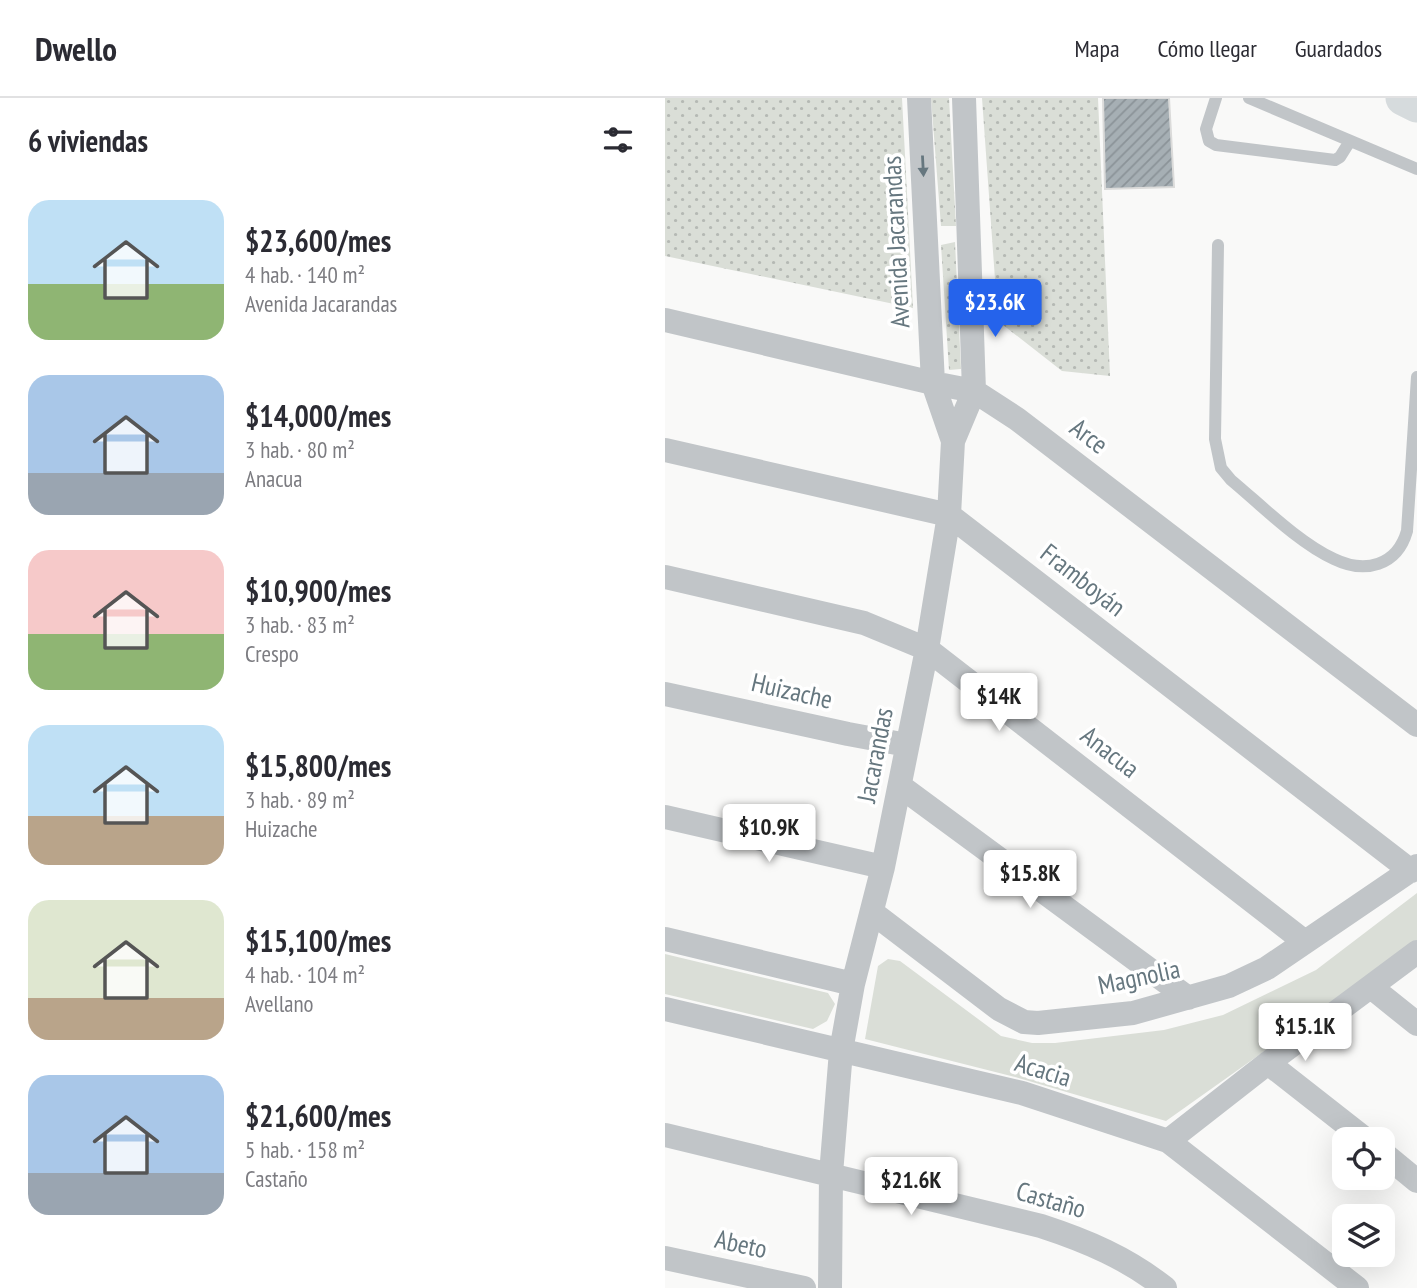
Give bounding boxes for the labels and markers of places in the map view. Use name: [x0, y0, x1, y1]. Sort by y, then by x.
pin: $23.6K: [938, 280, 1052, 339]
pin: $14K: [958, 674, 1040, 733]
pin: $10.9K: [712, 804, 826, 864]
pin: $15.8K: [973, 850, 1087, 910]
pin: $15.1K: [1248, 1004, 1362, 1063]
pin: $21.6K: [854, 1158, 968, 1217]

